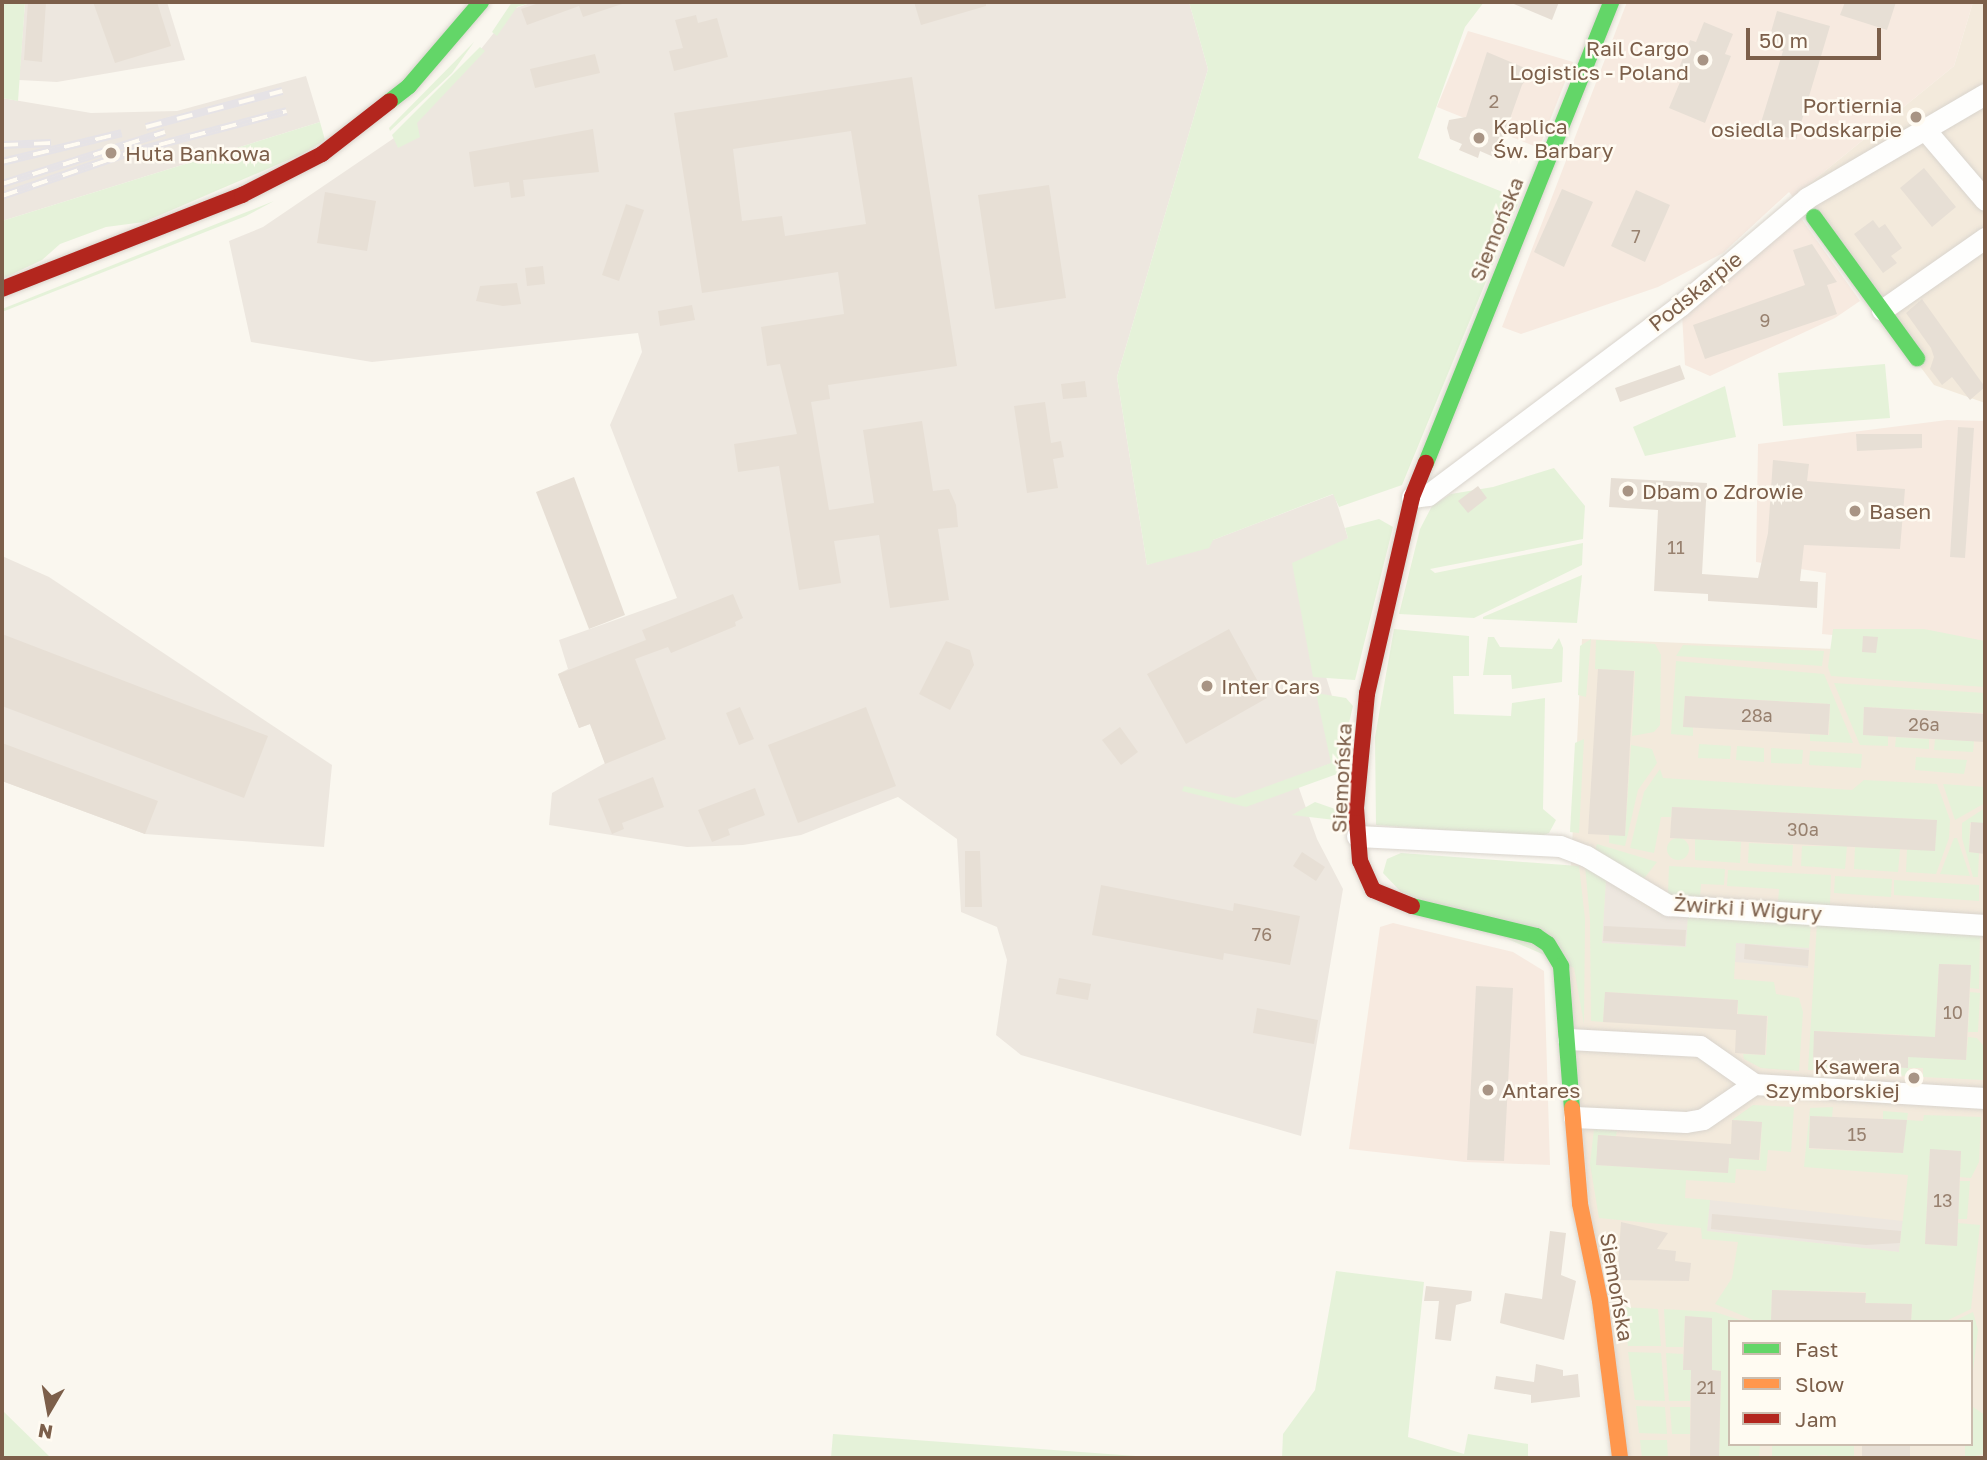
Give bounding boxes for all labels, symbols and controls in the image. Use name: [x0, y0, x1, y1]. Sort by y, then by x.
scale bar: [1749, 14, 1884, 58]
text: 50 m: [1759, 27, 1808, 53]
place label: Rail Cargo Logistics - Poland: [1509, 35, 1689, 85]
marker: Rail Cargo Logistics - Poland: [1695, 52, 1711, 68]
house number: 2: [1489, 90, 1499, 112]
place label: Portiernia osiedla Podskarpie: [1711, 92, 1902, 142]
marker: Portiernia osiedla Podskarpie: [1908, 109, 1924, 125]
place label: Kaplica Św. Barbary: [1493, 113, 1613, 163]
marker: Kaplica Św. Barbary: [1471, 130, 1487, 146]
place label: Huta Bankowa: [125, 140, 270, 166]
marker: Huta Bankowa: [103, 145, 119, 161]
street label: Siemońska: [1464, 173, 1528, 285]
house number: 7: [1631, 225, 1641, 247]
street label: Podskarpie: [1643, 246, 1747, 336]
house number: 9: [1760, 309, 1770, 331]
place label: Dbam o Zdrowie: [1642, 478, 1803, 504]
marker: Dbam o Zdrowie: [1620, 483, 1636, 499]
place label: Basen: [1869, 498, 1931, 524]
marker: Basen: [1847, 503, 1863, 519]
house number: 11: [1667, 536, 1685, 558]
place label: Inter Cars: [1221, 673, 1320, 699]
marker: Inter Cars: [1199, 678, 1215, 694]
house number: 28a: [1741, 704, 1773, 726]
house number: 26a: [1908, 713, 1940, 735]
street label: Siemońska: [1326, 722, 1356, 834]
house number: 30a: [1787, 818, 1819, 840]
street label: Żwirki i Wigury: [1673, 890, 1823, 926]
house number: 76: [1252, 923, 1272, 945]
house number: 10: [1943, 1001, 1963, 1023]
place label: Ksawera Szymborskiej: [1765, 1053, 1900, 1103]
marker: Ksawera Szymborskiej: [1906, 1070, 1922, 1086]
place label: Antares: [1502, 1077, 1580, 1103]
marker: Antares: [1480, 1082, 1496, 1098]
house number: 15: [1847, 1123, 1867, 1145]
house number: 13: [1933, 1189, 1953, 1211]
street label: Siemońska: [1595, 1231, 1639, 1343]
legend: [1728, 1320, 1973, 1446]
text: Fast: [1795, 1336, 1838, 1362]
text: Slow: [1795, 1371, 1844, 1397]
north arrow: [14, 1376, 84, 1446]
house number: 21: [1696, 1376, 1716, 1398]
text: Jam: [1795, 1406, 1837, 1432]
text: N: [36, 1420, 54, 1445]

